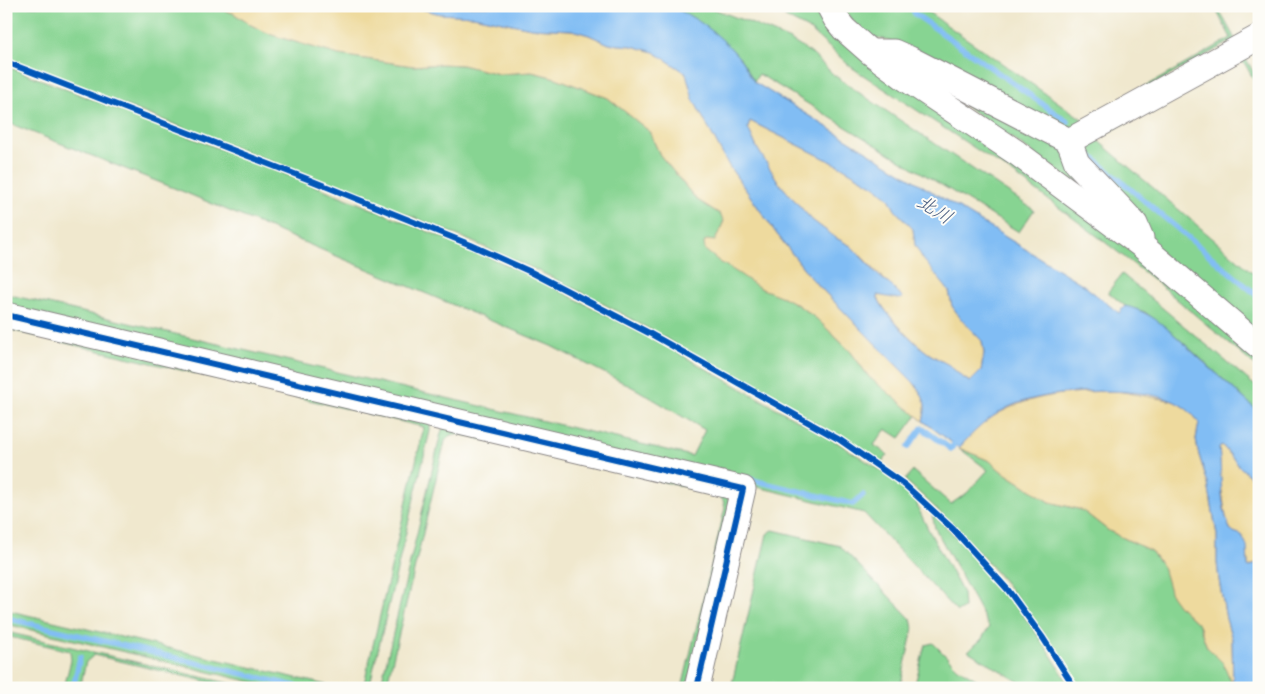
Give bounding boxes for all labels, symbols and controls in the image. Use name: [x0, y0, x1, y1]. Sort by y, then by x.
water label: 北川: [911, 189, 957, 233]

